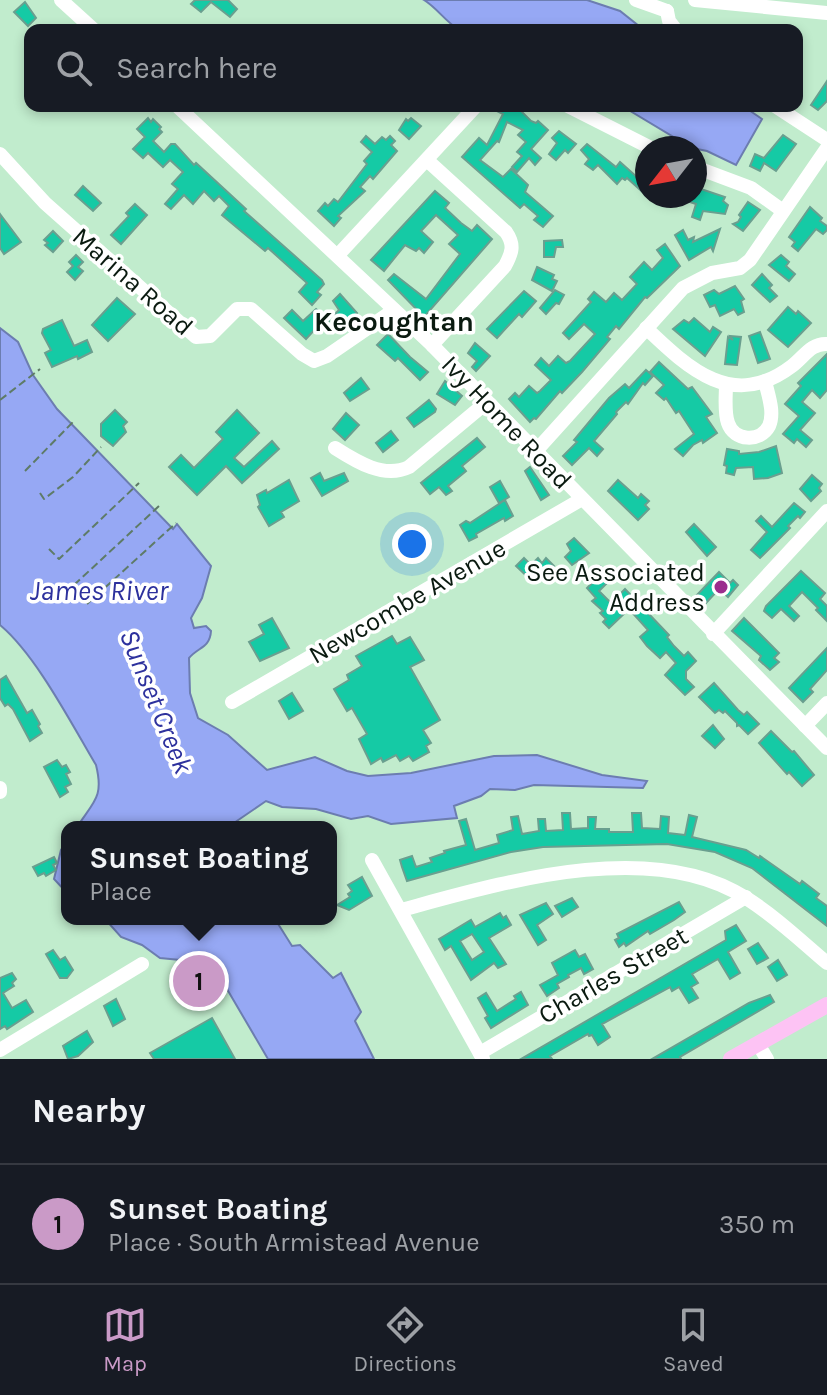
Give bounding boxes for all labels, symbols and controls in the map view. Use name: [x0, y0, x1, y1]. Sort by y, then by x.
search box: [24, 24, 803, 112]
icon: search: [52, 46, 96, 90]
text: Search here: [116, 50, 277, 86]
north arrow: [635, 136, 707, 208]
street label: Marina Road: [66, 221, 199, 342]
district label: Kecoughtan: [314, 305, 474, 338]
street label: Ivy Home Road: [435, 349, 578, 496]
your location: [392, 524, 432, 564]
street label: Newcombe Avenue: [303, 532, 511, 670]
place label: See Associated Address: [526, 557, 705, 618]
water label: James River: [30, 574, 170, 607]
marker: See Associated Address: [712, 578, 730, 596]
water label: Sunset Creek: [113, 624, 201, 779]
popup: [61, 821, 337, 925]
text: Sunset Boating: [89, 840, 309, 876]
text: Place: [89, 876, 152, 907]
street label: Charles Street: [533, 920, 694, 1031]
pin: 1: [173, 951, 225, 1011]
text: Nearby: [32, 1091, 146, 1131]
text: Sunset Boating: [108, 1191, 328, 1227]
text: 1: [53, 1209, 63, 1240]
text: 350 m: [719, 1209, 795, 1240]
text: Place · South Armistead Avenue: [108, 1227, 480, 1258]
tab: Map: [103, 1303, 147, 1377]
tab: Directions: [353, 1303, 457, 1377]
tab: Saved: [663, 1303, 724, 1377]

